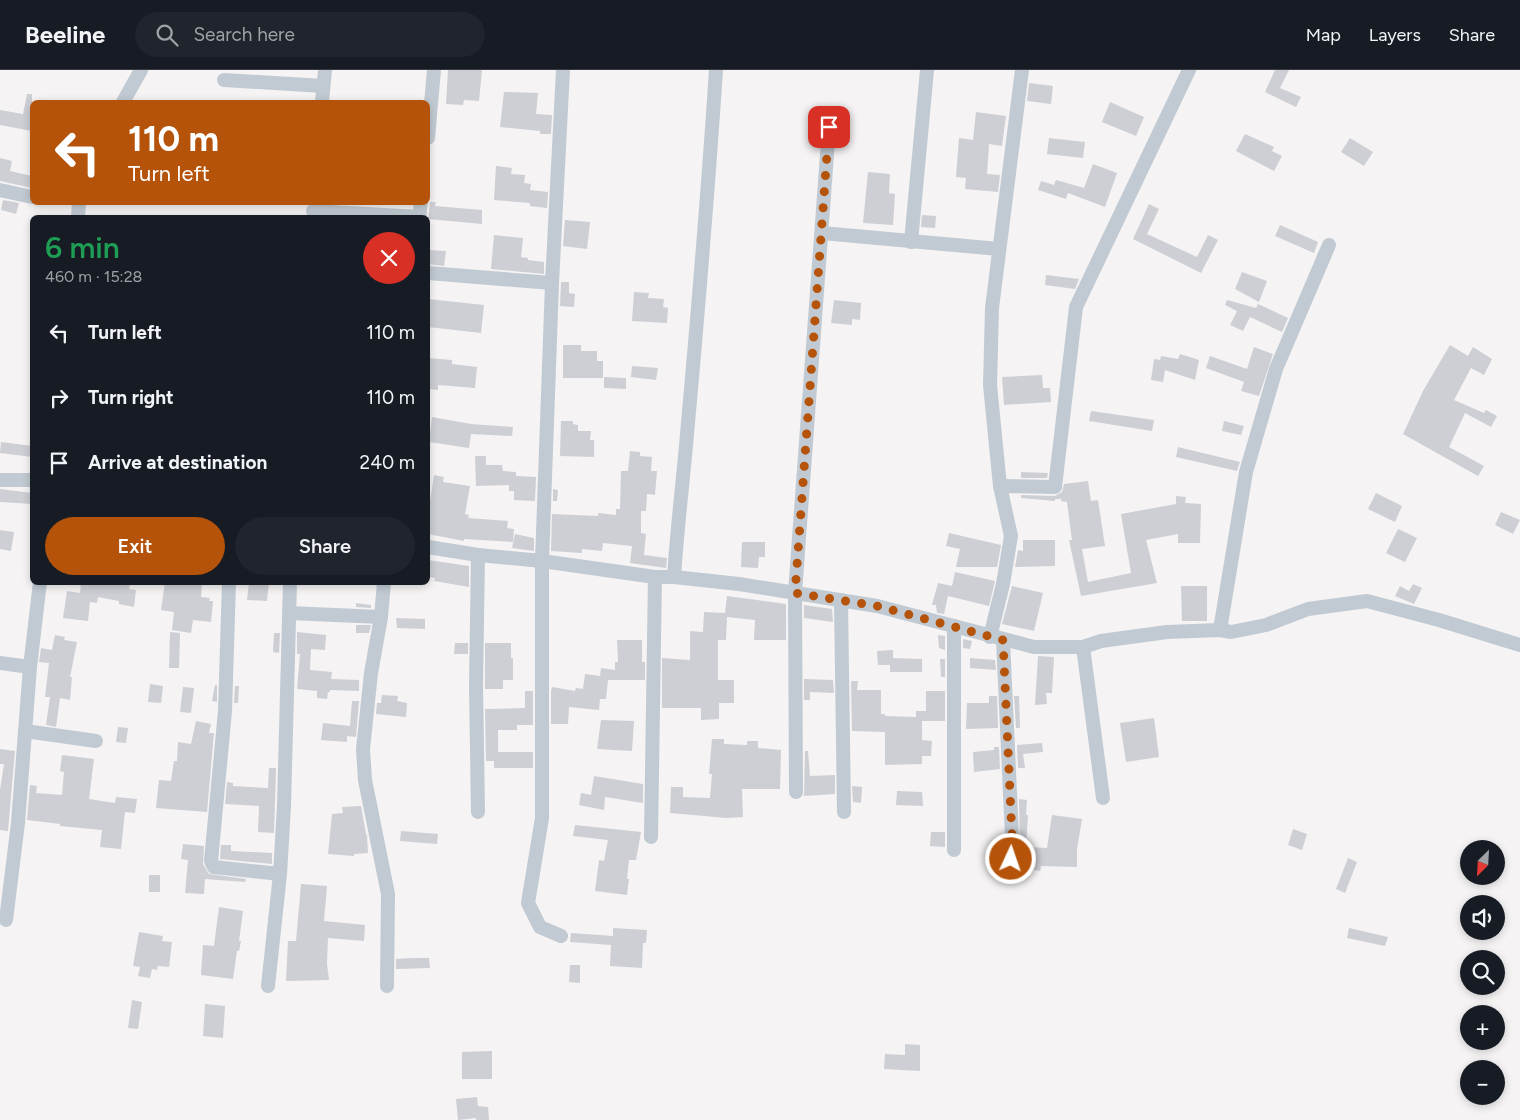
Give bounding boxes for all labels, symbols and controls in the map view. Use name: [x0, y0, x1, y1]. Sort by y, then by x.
search box: [135, 12, 485, 57]
text: Beeline: [25, 20, 105, 49]
icon: search: [153, 21, 181, 49]
text: Search here: [193, 23, 295, 46]
text: Map: [1306, 24, 1341, 46]
text: Layers: [1369, 24, 1421, 46]
text: Share: [1449, 24, 1495, 46]
pin: [808, 106, 850, 148]
icon: arrive: [815, 113, 843, 141]
text: 110 m: [128, 118, 219, 160]
icon: left: [45, 120, 110, 185]
text: Turn left: [128, 160, 210, 187]
text: 6 min: [45, 229, 120, 266]
button: close: [363, 232, 415, 284]
text: 460 m · 15:28: [45, 267, 142, 286]
icon: left: [45, 319, 73, 347]
text: Turn left: [88, 321, 162, 344]
text: 110 m: [366, 321, 415, 344]
icon: right: [45, 384, 73, 412]
text: Turn right: [88, 386, 174, 409]
text: 110 m: [366, 386, 415, 409]
icon: arrive: [45, 449, 73, 477]
text: Arrive at destination: [88, 451, 267, 474]
text: 240 m: [360, 451, 415, 474]
button: Exit: [45, 517, 225, 575]
button: Share: [235, 517, 415, 575]
position arrow: [984, 832, 1036, 884]
north arrow: [1460, 840, 1505, 885]
map controls: [1460, 840, 1505, 1105]
button: sound: [1460, 895, 1505, 940]
button: search: [1460, 950, 1505, 995]
button: +: [1460, 1005, 1505, 1050]
button: −: [1460, 1060, 1505, 1105]

